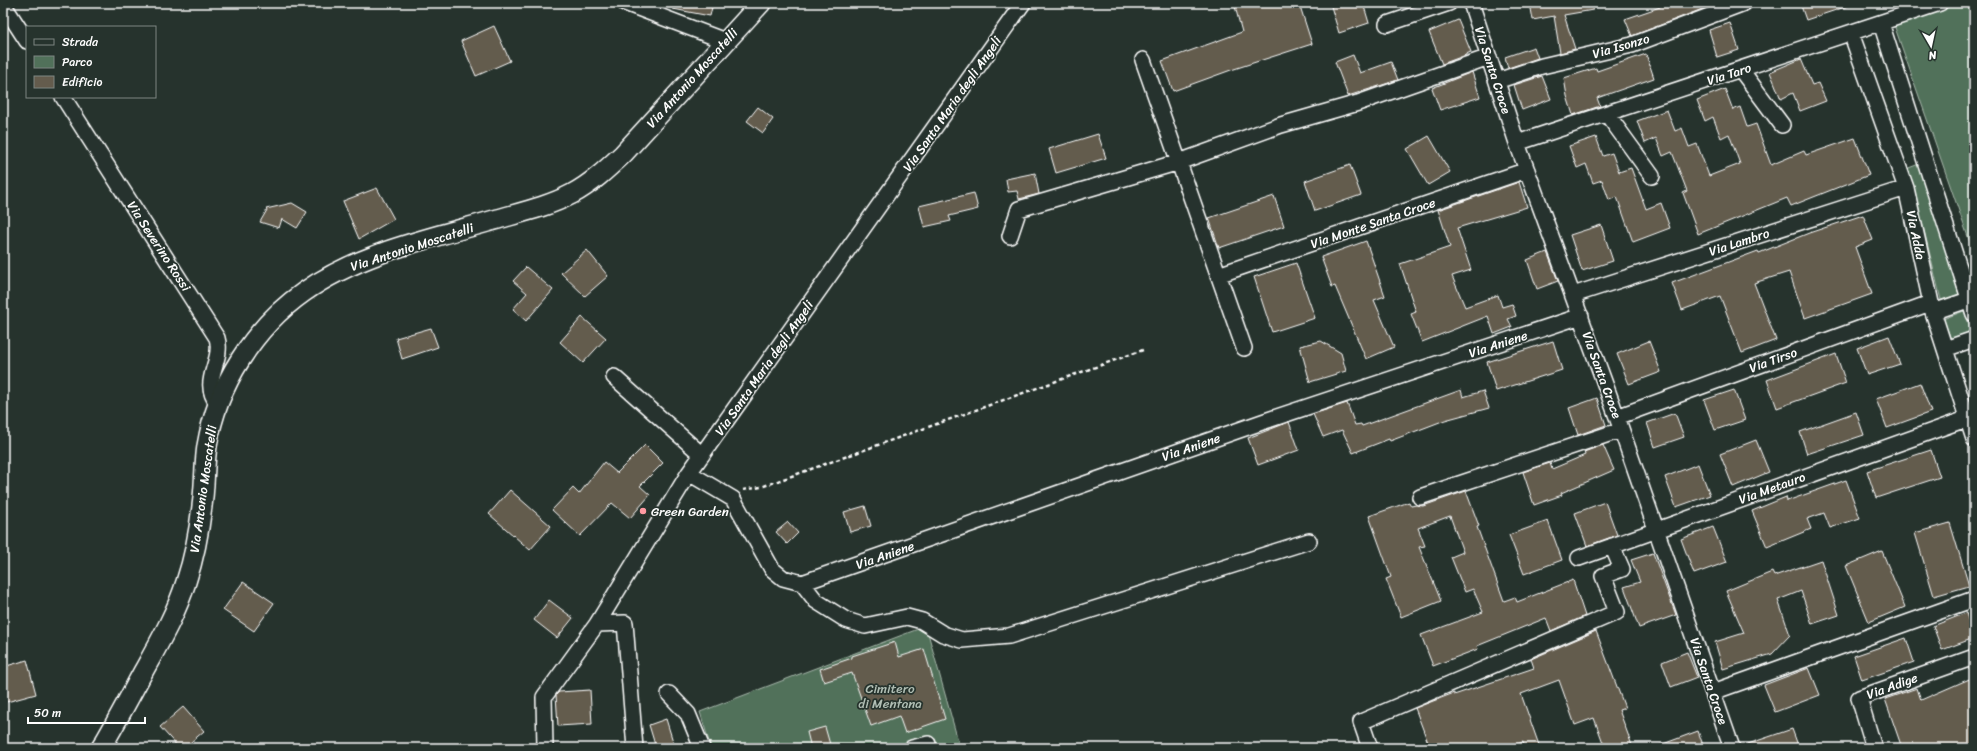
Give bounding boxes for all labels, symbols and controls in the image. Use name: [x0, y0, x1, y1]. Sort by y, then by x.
street label: Via Antonio Moscatelli: [640, 22, 744, 133]
street label: Via Santa Croce: [1468, 23, 1518, 117]
legend: [26, 26, 156, 98]
north arrow: [1911, 26, 1951, 66]
street label: Via Isonzo: [1590, 27, 1653, 65]
text: Strada: [62, 31, 99, 53]
street label: Via Santa Maria degli Angeli: [896, 31, 1008, 177]
text: N: [1927, 45, 1939, 65]
text: Parco: [62, 51, 92, 73]
street label: Via Taro: [1704, 56, 1755, 92]
text: Edificio: [62, 71, 102, 93]
street label: Via Monte Santa Croce: [1307, 191, 1439, 255]
street label: Via Severino Rossi: [121, 196, 197, 296]
street label: Via Adda: [1900, 208, 1933, 262]
street label: Via Antonio Moscatelli: [347, 216, 477, 278]
street label: Via Lambro: [1706, 221, 1773, 263]
street label: Via Santa Maria degli Angeli: [708, 295, 820, 441]
street label: Via Aniene: [1466, 324, 1531, 364]
street label: Via Santa Croce: [1576, 328, 1628, 422]
street label: Via Tirso: [1746, 341, 1801, 379]
street label: Via Antonio Moscatelli: [183, 423, 223, 554]
street label: Via Aniene: [1159, 426, 1224, 468]
street label: Via Metauro: [1735, 465, 1809, 511]
place label: Green Garden: [651, 500, 729, 523]
marker: Green Garden: [638, 506, 648, 516]
street label: Via Aniene: [853, 534, 918, 576]
street label: Via Santa Croce: [1683, 634, 1735, 728]
street label: Via Adige: [1863, 666, 1921, 706]
park label: Cimitero di Mentana: [858, 677, 922, 715]
scale bar: [28, 699, 145, 725]
text: 50 m: [34, 702, 61, 724]

